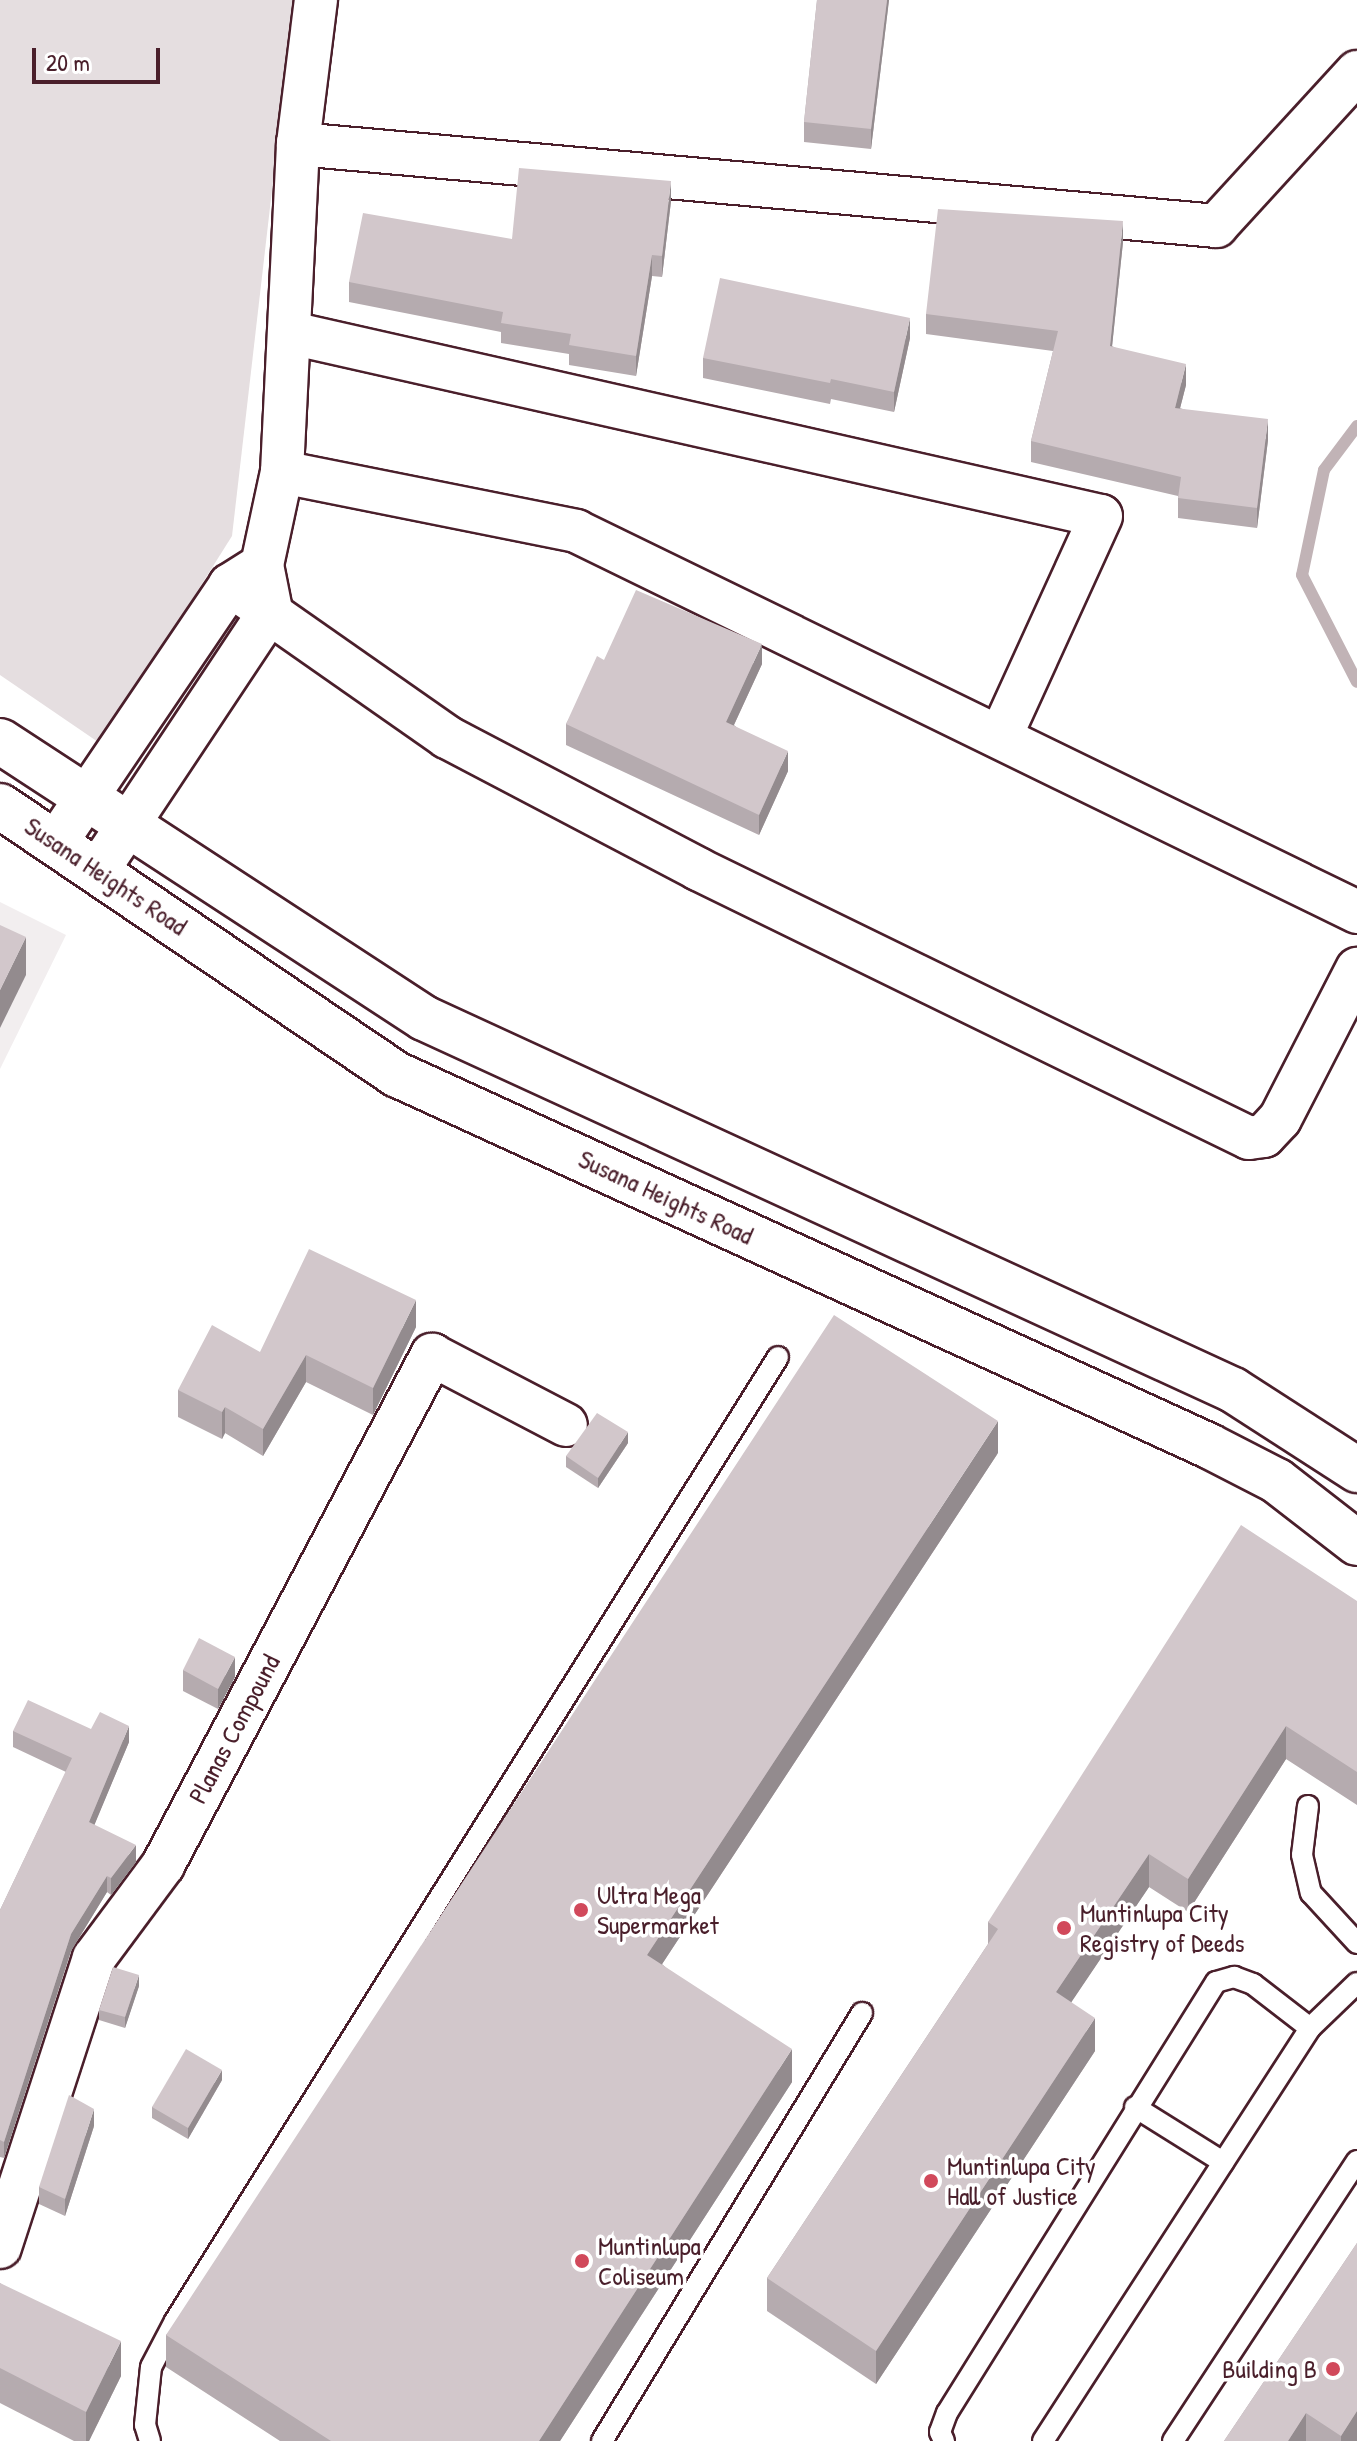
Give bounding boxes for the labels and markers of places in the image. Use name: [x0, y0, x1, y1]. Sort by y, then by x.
place label: Ultra Mega Supermarket: [597, 1879, 719, 1940]
place label: Muntinlupa City Registry of Deeds: [1080, 1897, 1244, 1958]
marker: Ultra Mega Supermarket: [572, 1901, 590, 1919]
marker: Muntinlupa City Registry of Deeds: [1055, 1919, 1073, 1937]
place label: Muntinlupa City Hall of Justice: [947, 2150, 1096, 2212]
marker: Muntinlupa City Hall of Justice: [922, 2172, 940, 2190]
place label: Muntinlupa Coliseum: [598, 2230, 701, 2292]
marker: Muntinlupa Coliseum: [573, 2252, 591, 2270]
place label: Building B: [1222, 2353, 1317, 2385]
marker: Building B: [1324, 2360, 1342, 2378]

